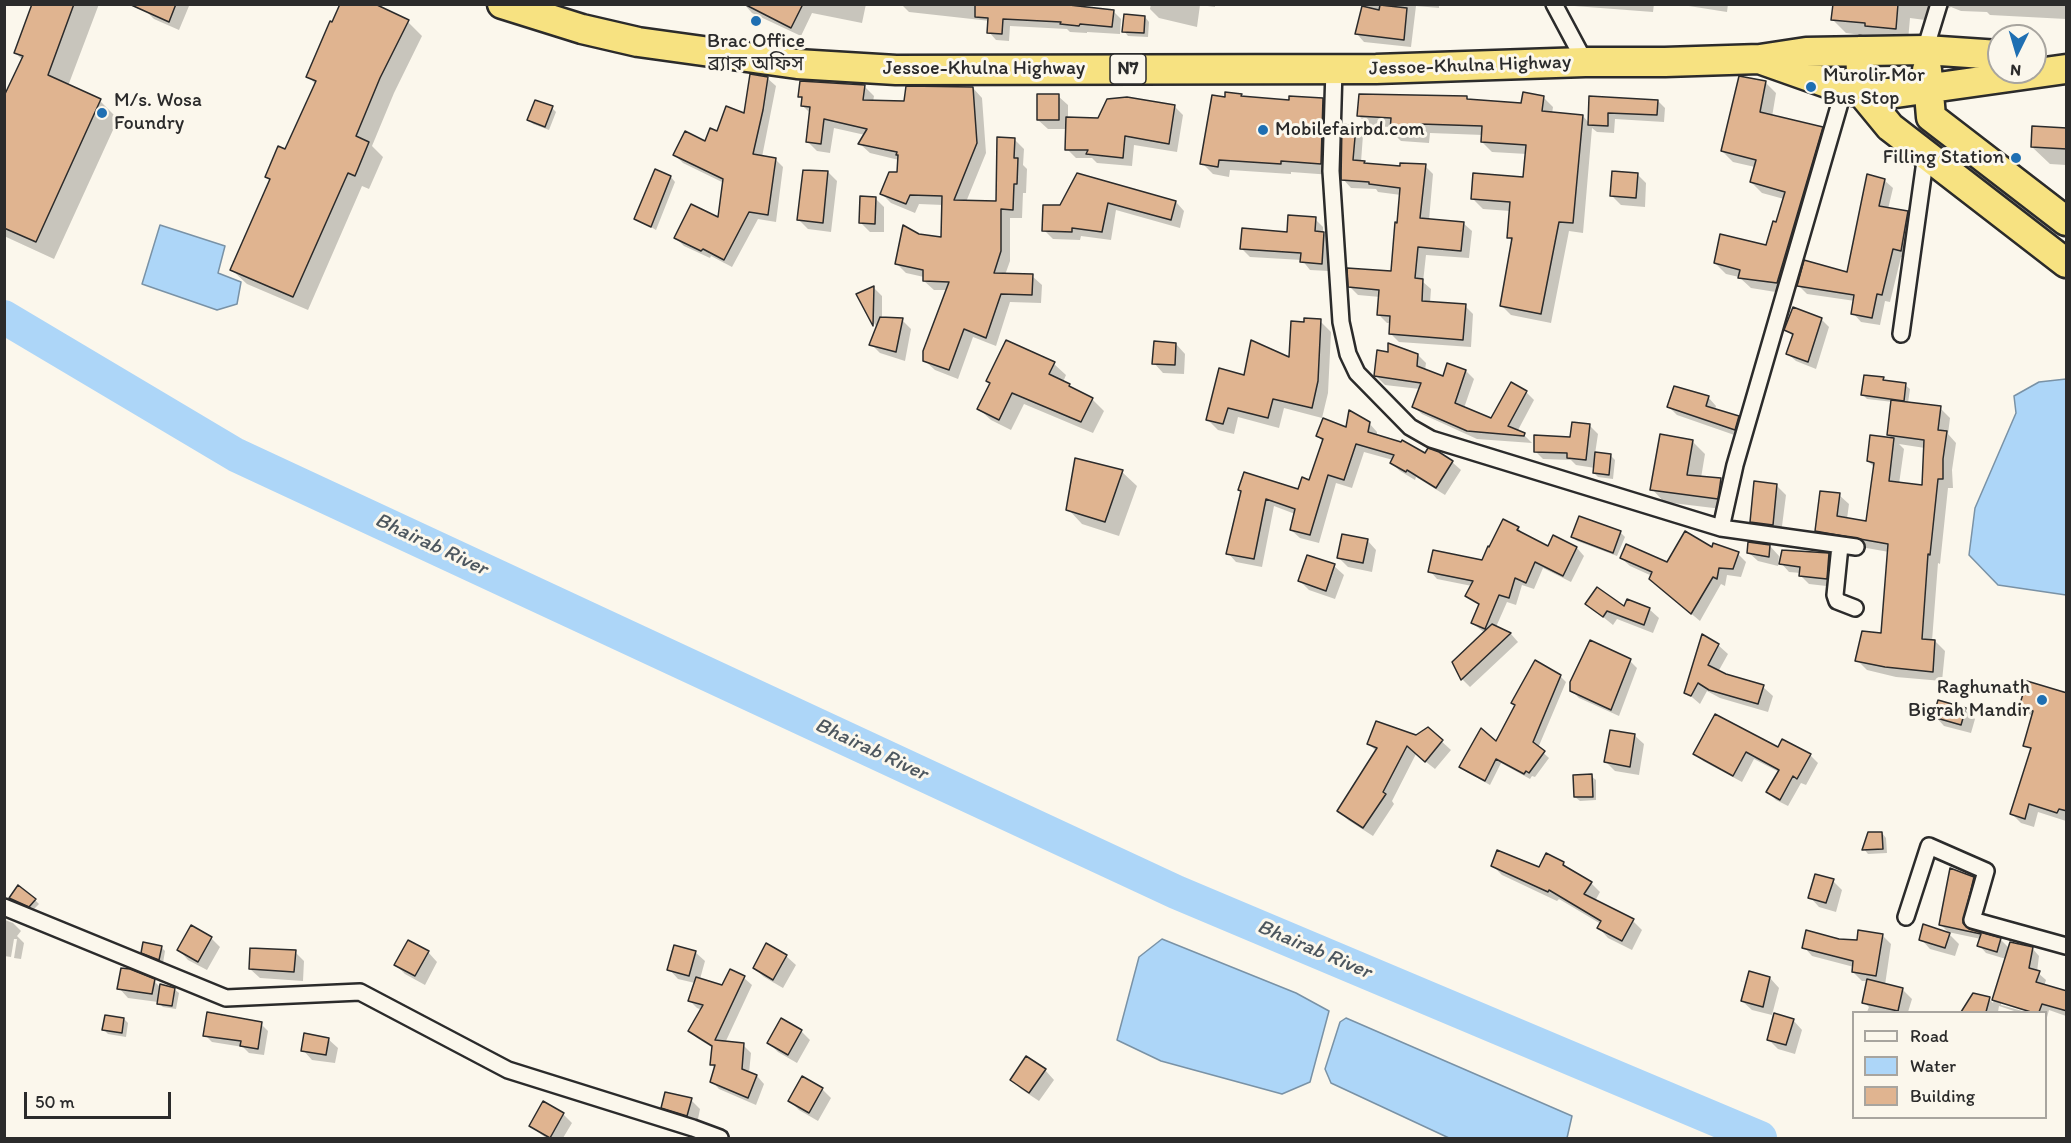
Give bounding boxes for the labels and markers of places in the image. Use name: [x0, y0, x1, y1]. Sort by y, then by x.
marker: Brac Office ব্র্যাক অফিস: [749, 14, 763, 28]
place label: Brac Office ব্র্যাক অফিস: [707, 30, 805, 77]
place label: Murolir Mor Bus Stop: [1823, 64, 1925, 111]
marker: Murolir Mor Bus Stop: [1804, 80, 1818, 94]
place label: M/s. Wosa Foundry: [114, 89, 202, 136]
marker: M/s. Wosa Foundry: [95, 106, 109, 120]
place label: Mobilefairbd.com: [1275, 118, 1425, 142]
marker: Mobilefairbd.com: [1256, 123, 1270, 137]
place label: Filling Station: [1883, 146, 2004, 170]
marker: Filling Station: [2009, 151, 2023, 165]
place label: Raghunath Bigrah Mandir: [1908, 676, 2030, 723]
marker: Raghunath Bigrah Mandir: [2035, 693, 2049, 707]

